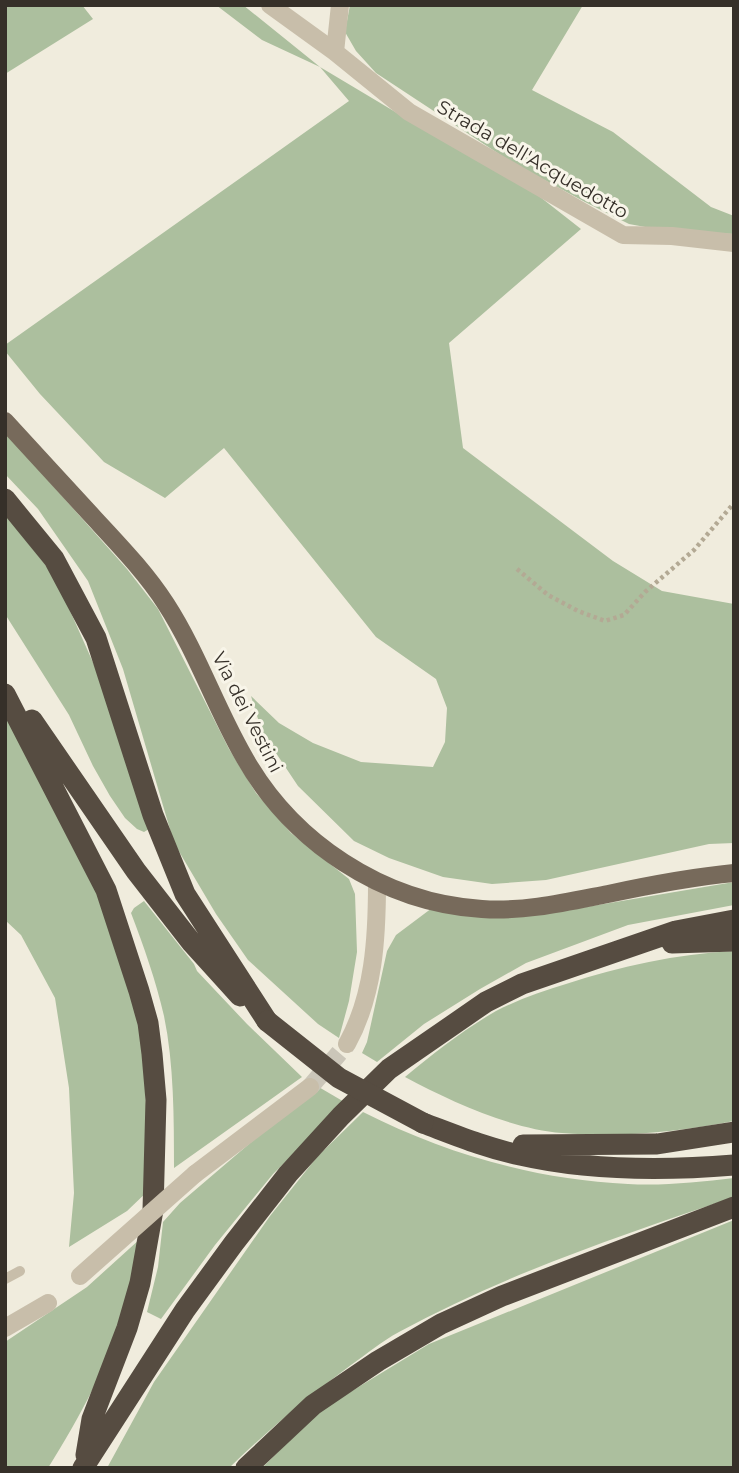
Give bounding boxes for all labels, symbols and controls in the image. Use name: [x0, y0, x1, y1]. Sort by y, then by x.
street label: Strada dell'Acquedotto: [433, 95, 632, 224]
street label: Via dei Vestini: [207, 648, 288, 776]

